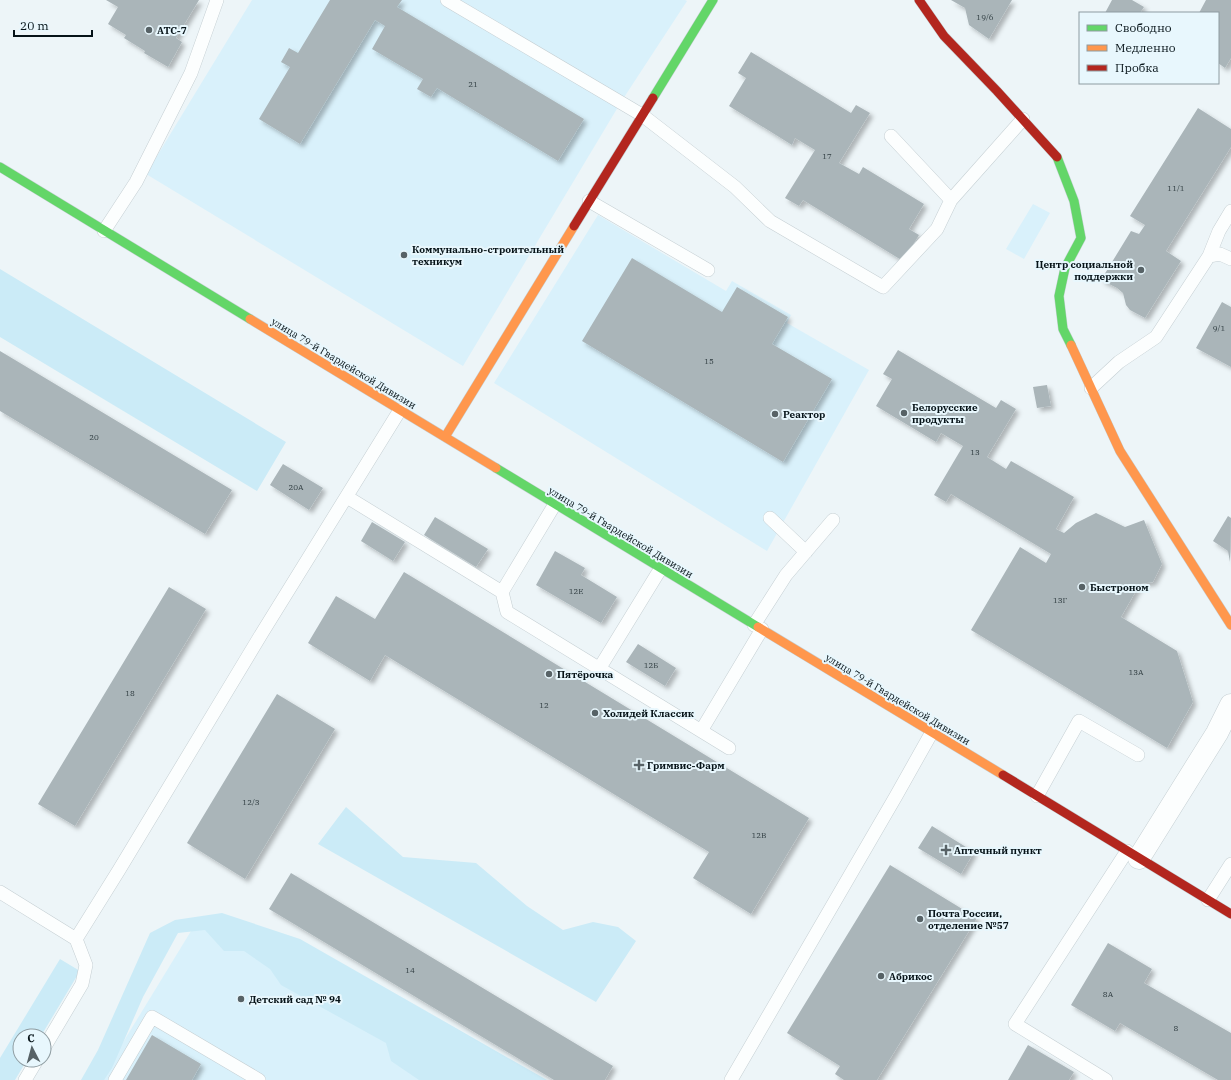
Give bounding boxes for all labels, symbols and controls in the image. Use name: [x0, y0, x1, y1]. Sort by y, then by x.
scale bar: [14, 12, 92, 38]
house number: 19/6: [976, 12, 994, 22]
legend: [1079, 12, 1219, 84]
text: 20 m: [20, 18, 49, 33]
text: Свободно: [1115, 20, 1172, 35]
place label: АТС-7: [157, 24, 187, 37]
marker: АТС-7: [144, 25, 154, 35]
text: Медленно: [1115, 40, 1176, 55]
text: Пробка: [1115, 60, 1159, 75]
house number: 21: [468, 79, 478, 89]
house number: 17: [822, 151, 832, 161]
house number: 11/1: [1167, 183, 1185, 193]
place label: Коммунально-строительный техникум: [412, 243, 564, 268]
marker: Коммунально-строительный техникум: [399, 250, 409, 260]
place label: Центр социальной поддержки: [1036, 258, 1133, 283]
marker: Центр социальной поддержки: [1136, 265, 1146, 275]
street label: улица 79-й Гвардейской Дивизии: [269, 315, 419, 412]
house number: 9/1: [1213, 323, 1225, 333]
house number: 15: [704, 356, 714, 366]
place label: Белорусские продукты: [912, 401, 978, 426]
place label: Реактор: [783, 408, 825, 421]
marker: Белорусские продукты: [899, 408, 909, 418]
marker: Реактор: [770, 409, 780, 419]
house number: 20: [89, 432, 99, 442]
house number: 13: [970, 447, 980, 457]
house number: 20А: [288, 482, 304, 492]
street label: улица 79-й Гвардейской Дивизии: [546, 484, 696, 581]
place label: Быстроном: [1090, 581, 1149, 594]
marker: Быстроном: [1077, 582, 1087, 592]
house number: 12Е: [569, 586, 583, 596]
house number: 13Г: [1053, 595, 1068, 605]
street label: улица 79-й Гвардейской Дивизии: [823, 651, 973, 748]
house number: 12Б: [644, 660, 658, 670]
house number: 13А: [1128, 667, 1144, 677]
place label: Пятёрочка: [557, 668, 614, 681]
marker: Пятёрочка: [544, 669, 554, 679]
house number: 18: [125, 688, 135, 698]
house number: 12: [539, 700, 549, 710]
place label: Холидей Классик: [603, 707, 694, 720]
marker: Холидей Классик: [590, 708, 600, 718]
place label: Гримвис-Фарм: [647, 759, 725, 772]
marker: Гримвис-Фарм: [634, 760, 644, 770]
house number: 12/3: [242, 797, 260, 807]
house number: 12В: [752, 830, 766, 840]
place label: Аптечный пункт: [954, 844, 1042, 857]
marker: Аптечный пункт: [941, 845, 951, 855]
place label: Почта России, отделение №57: [928, 907, 1009, 932]
marker: Почта России, отделение №57: [915, 914, 925, 924]
house number: 14: [405, 965, 415, 975]
place label: Абрикос: [889, 970, 933, 983]
marker: Абрикос: [876, 971, 886, 981]
house number: 8А: [1103, 989, 1114, 999]
place label: Детский сад № 94: [249, 993, 341, 1006]
marker: Детский сад № 94: [236, 994, 246, 1004]
house number: 8: [1174, 1023, 1179, 1033]
north arrow: [12, 1028, 52, 1068]
text: С: [27, 1031, 35, 1045]

